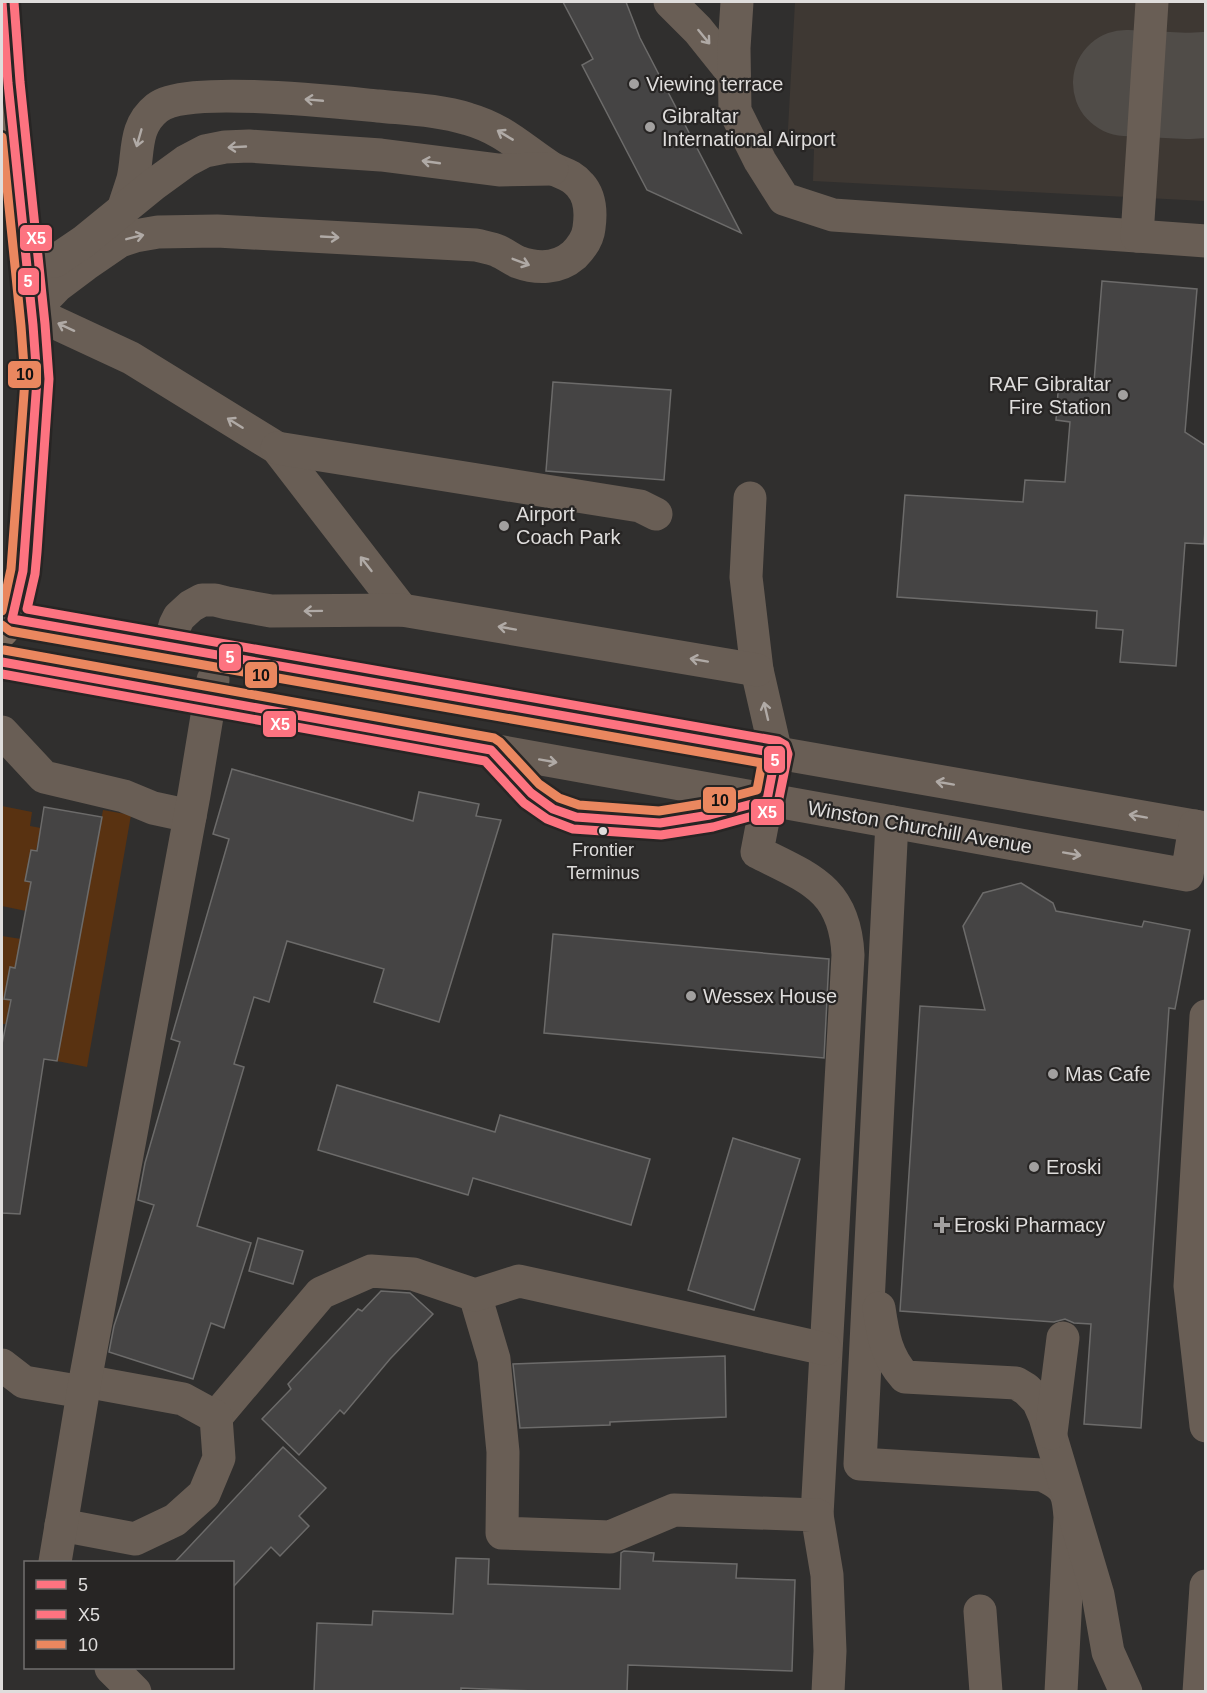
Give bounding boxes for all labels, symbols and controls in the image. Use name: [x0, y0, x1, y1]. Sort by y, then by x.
one-way arrow: [697, 29, 710, 45]
place label: Viewing terrace: [646, 73, 783, 95]
marker: Viewing terrace: [627, 77, 641, 91]
one-way arrow: [305, 94, 325, 105]
place label: Gibraltar International Airport: [662, 105, 836, 150]
marker: Gibraltar International Airport: [643, 120, 657, 134]
one-way arrow: [133, 128, 145, 147]
one-way arrow: [497, 128, 514, 140]
one-way arrow: [227, 141, 247, 152]
one-way arrow: [422, 156, 441, 167]
line badge: X5: [19, 224, 53, 252]
text: X5: [26, 230, 46, 247]
one-way arrow: [125, 230, 144, 242]
one-way arrow: [319, 232, 339, 243]
one-way arrow: [511, 257, 530, 268]
line badge: 5: [17, 267, 40, 296]
text: 5: [24, 273, 33, 290]
one-way arrow: [57, 321, 75, 333]
line badge: 10: [7, 360, 42, 389]
text: 10: [16, 366, 34, 383]
place label: RAF Gibraltar Fire Station: [989, 373, 1111, 418]
marker: RAF Gibraltar Fire Station: [1116, 388, 1130, 402]
one-way arrow: [227, 416, 244, 428]
place label: Airport Coach Park: [516, 503, 621, 548]
marker: Airport Coach Park: [497, 519, 511, 533]
one-way arrow: [360, 556, 373, 572]
one-way arrow: [304, 605, 324, 617]
one-way arrow: [497, 622, 517, 633]
line badge: 5: [218, 643, 242, 672]
text: 5: [226, 649, 235, 666]
one-way arrow: [690, 654, 709, 665]
line badge: 10: [244, 661, 278, 689]
text: 10: [252, 667, 270, 684]
one-way arrow: [760, 702, 772, 721]
line badge: X5: [262, 710, 297, 738]
text: X5: [270, 716, 290, 733]
line badge: 5: [763, 745, 786, 774]
text: 5: [771, 752, 780, 769]
one-way arrow: [538, 755, 558, 766]
one-way arrow: [936, 777, 956, 788]
line badge: 10: [702, 786, 737, 814]
text: 10: [711, 792, 729, 809]
street label: Winston Churchill Avenue: [806, 796, 1034, 858]
line badge: X5: [750, 798, 785, 826]
text: X5: [757, 804, 777, 821]
one-way arrow: [1128, 811, 1148, 822]
marker: Frontier Terminus: [597, 825, 609, 837]
place label: Frontier Terminus: [566, 840, 640, 883]
one-way arrow: [1062, 849, 1082, 860]
place label: Wessex House: [703, 985, 837, 1007]
marker: Wessex House: [684, 989, 698, 1003]
place label: Mas Cafe: [1065, 1063, 1151, 1085]
marker: Mas Cafe: [1046, 1067, 1060, 1081]
place label: Eroski: [1046, 1156, 1102, 1178]
marker: Eroski: [1027, 1160, 1041, 1174]
place label: Eroski Pharmacy: [954, 1214, 1105, 1236]
marker: Eroski Pharmacy: [935, 1218, 949, 1232]
legend: [24, 1561, 234, 1669]
text: 5: [78, 1575, 88, 1595]
text: X5: [78, 1605, 100, 1625]
text: 10: [78, 1635, 98, 1655]

